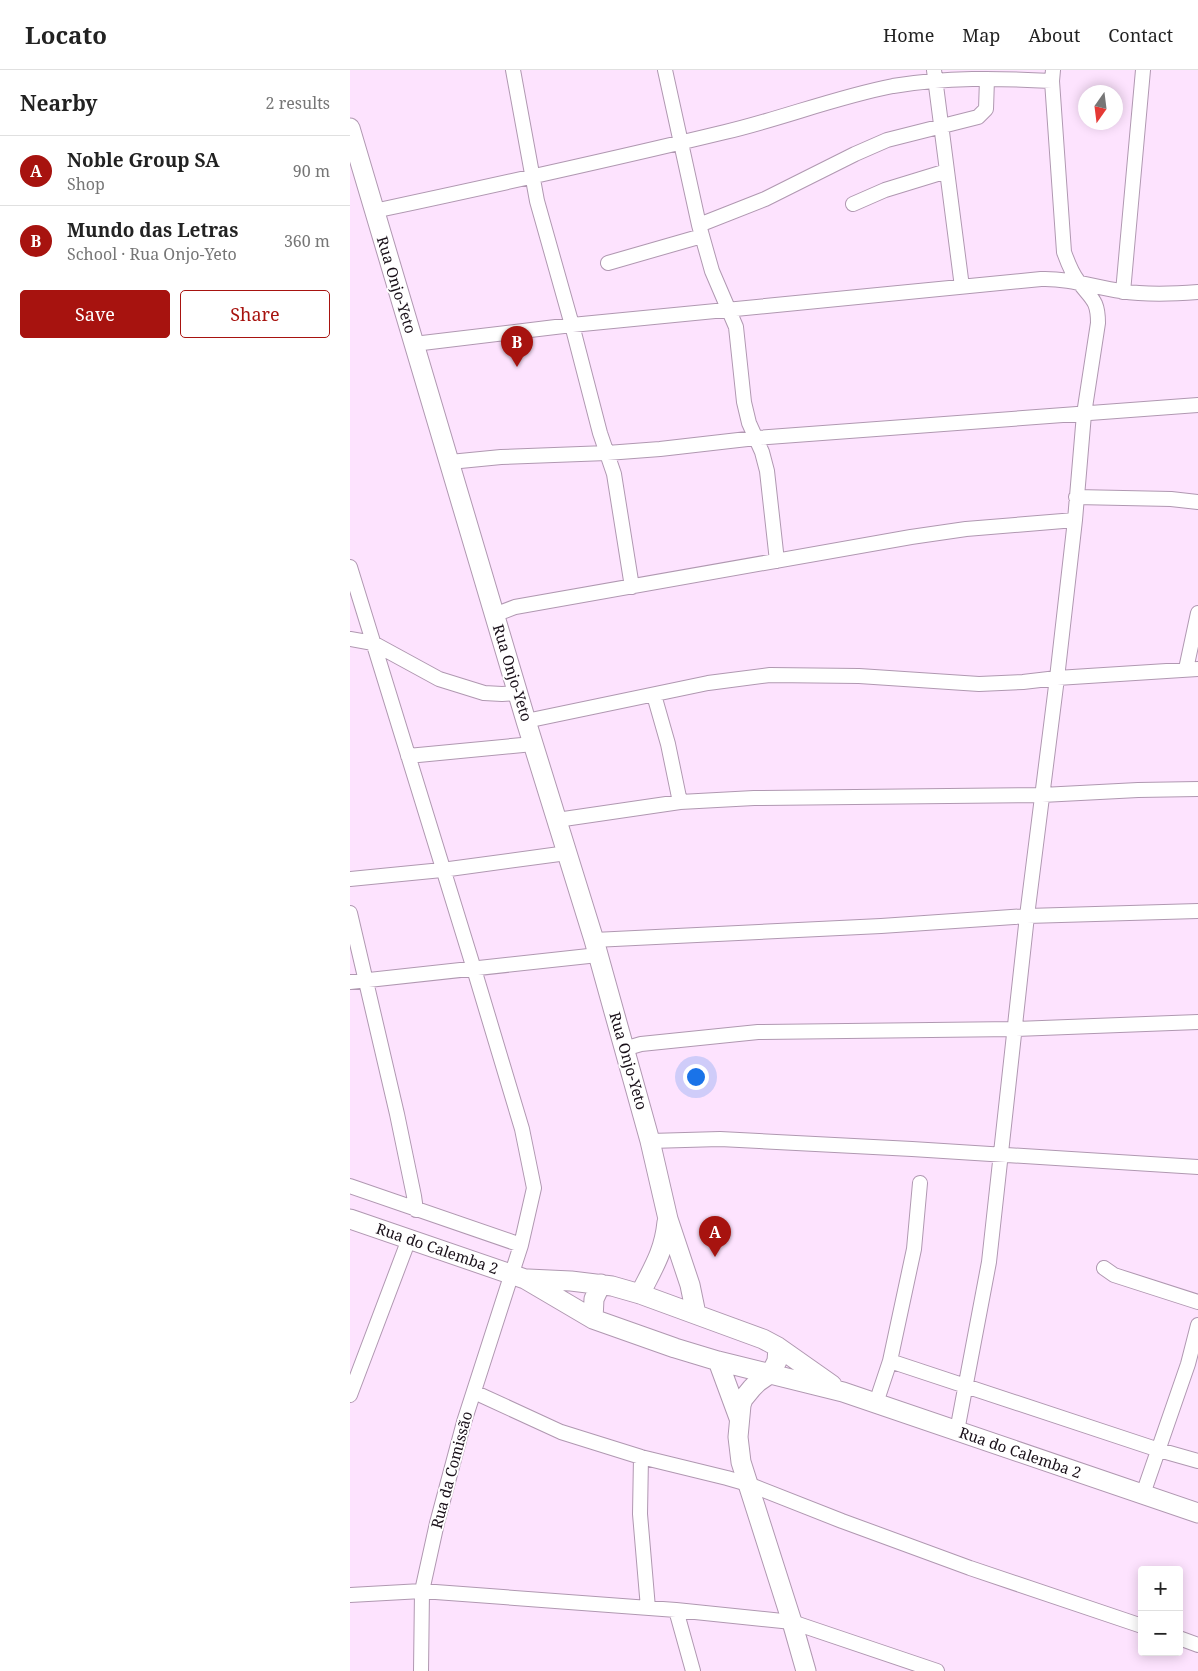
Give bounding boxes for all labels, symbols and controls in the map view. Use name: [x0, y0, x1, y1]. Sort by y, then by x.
text: Locato: [25, 18, 107, 51]
text: Home: [883, 23, 934, 47]
text: Map: [962, 23, 1000, 47]
text: About: [1028, 23, 1080, 47]
text: Contact: [1108, 23, 1173, 47]
north arrow: [1078, 85, 1123, 130]
text: Nearby: [20, 89, 98, 117]
text: 2 results: [266, 92, 330, 114]
text: Noble Group SA: [67, 147, 220, 173]
text: A: [30, 160, 42, 182]
text: 90 m: [293, 160, 330, 182]
text: Shop: [67, 173, 105, 195]
text: Mundo das Letras: [67, 217, 238, 243]
text: B: [31, 230, 41, 252]
text: 360 m: [284, 230, 330, 252]
street label: Rua Onjo-Yeto: [373, 234, 421, 336]
text: School · Rua Onjo-Yeto: [67, 243, 237, 265]
button: Save: [20, 290, 170, 338]
button: Share: [180, 290, 330, 338]
pin: B: [501, 326, 533, 367]
street label: Rua Onjo-Yeto: [489, 622, 537, 724]
street label: Rua Onjo-Yeto: [605, 1010, 652, 1112]
your location: [683, 1064, 709, 1090]
pin: A: [699, 1216, 731, 1257]
street label: Rua do Calemba 2: [374, 1218, 501, 1278]
street label: Rua da Comissão: [426, 1409, 476, 1531]
street label: Rua do Calemba 2: [957, 1422, 1084, 1482]
map controls: [1138, 1566, 1183, 1656]
button: +: [1138, 1566, 1183, 1611]
button: −: [1138, 1611, 1183, 1656]

